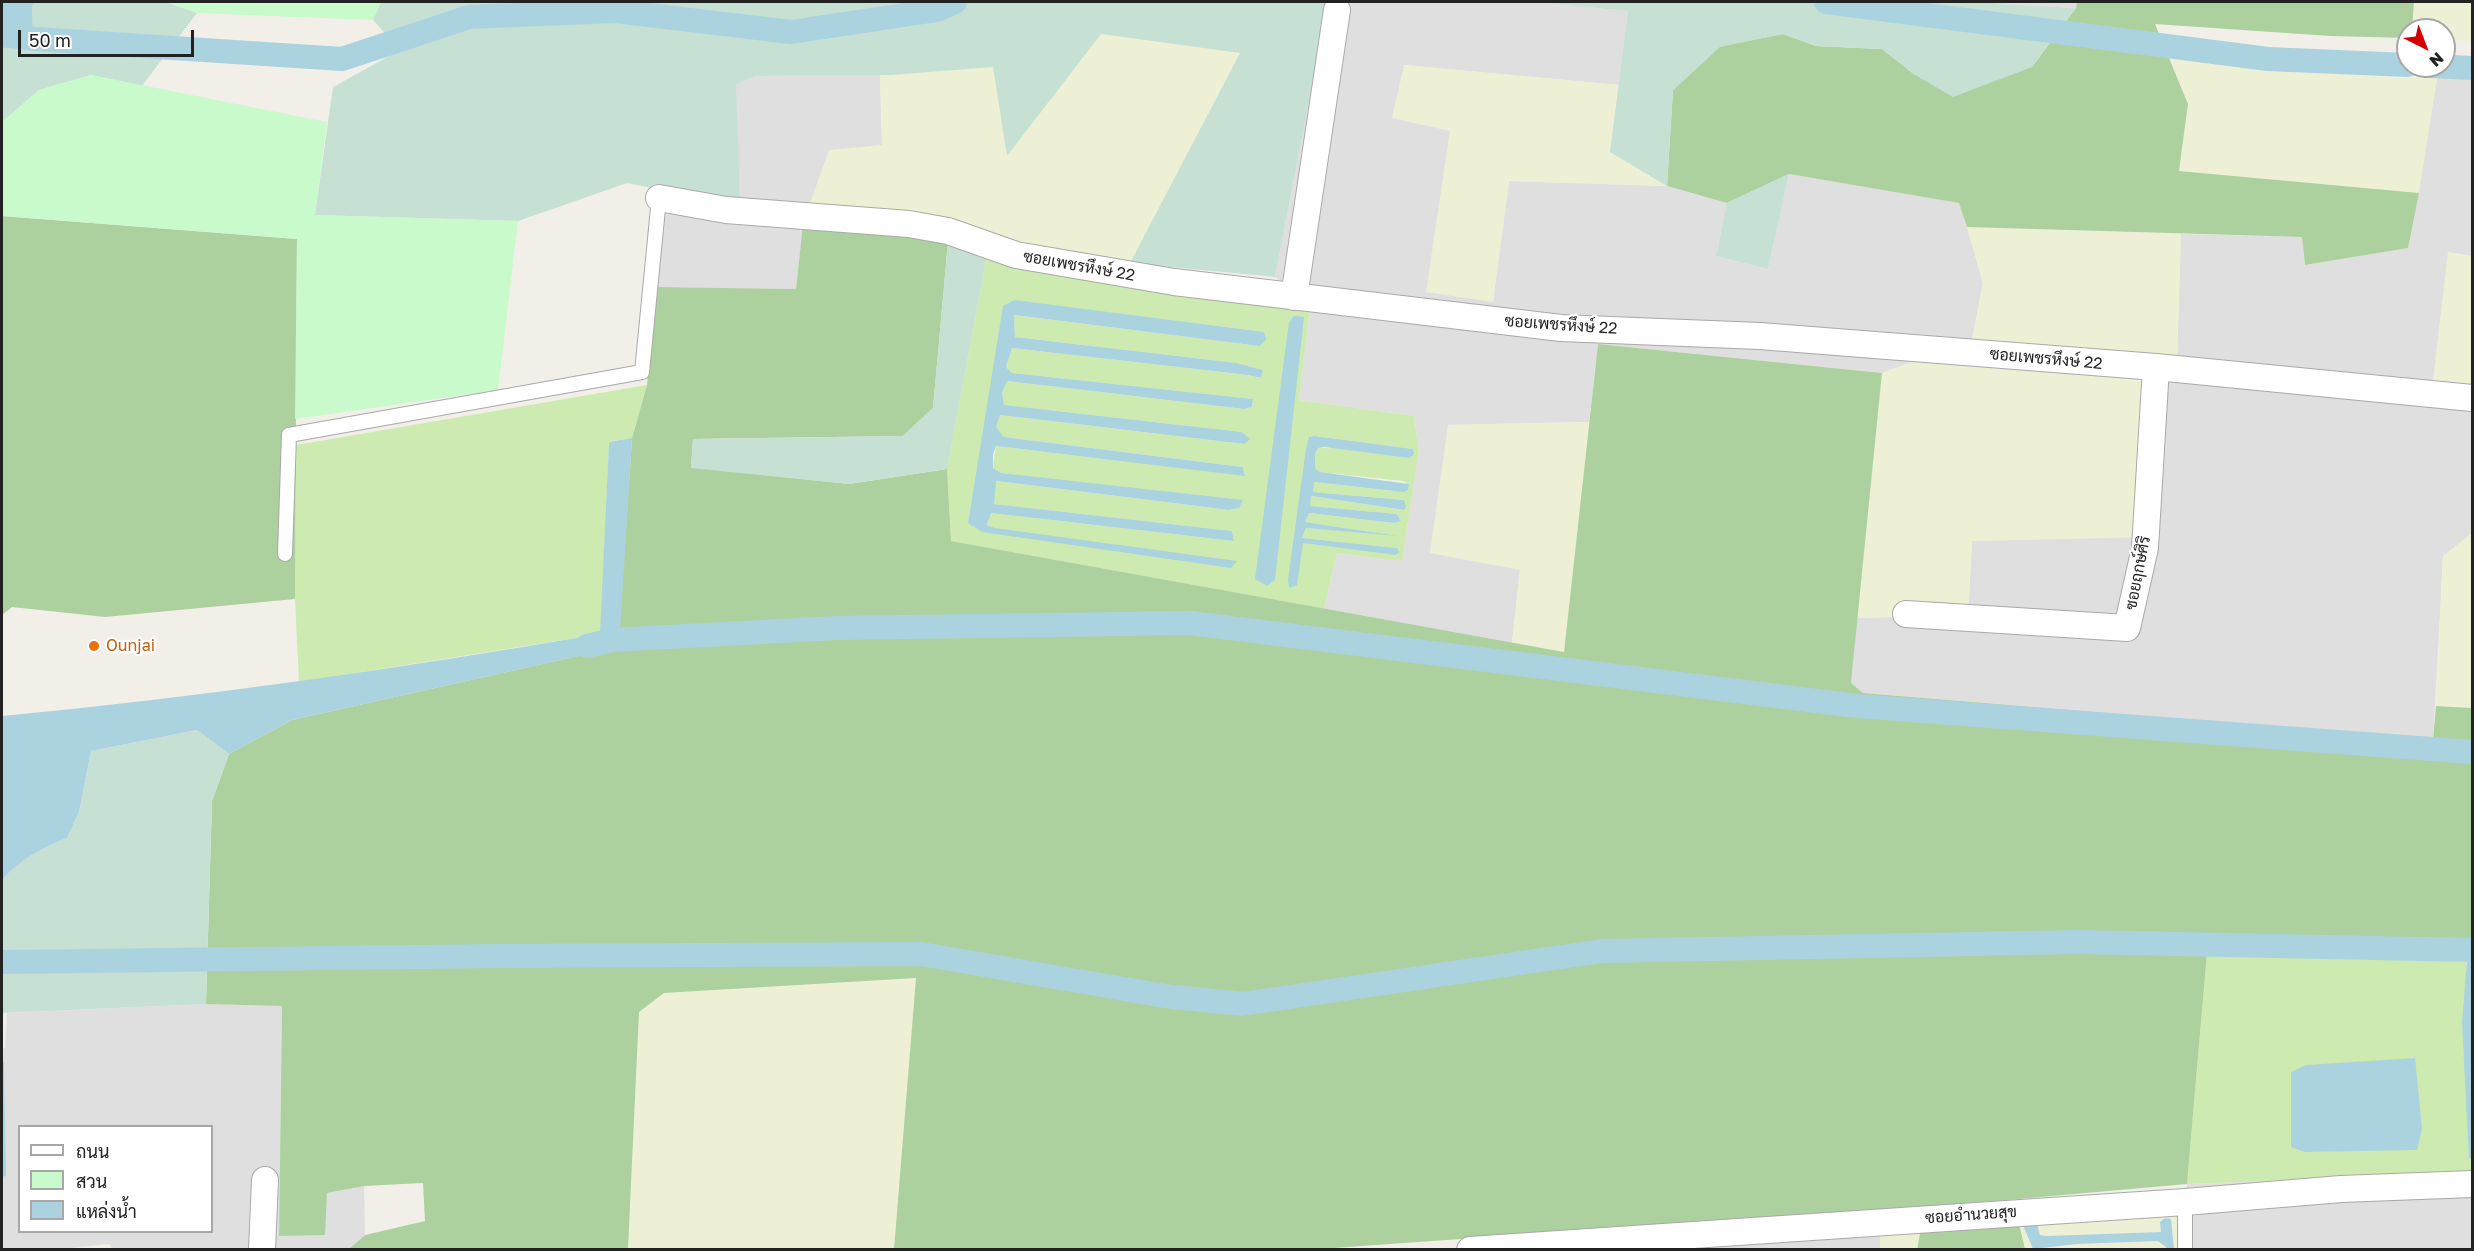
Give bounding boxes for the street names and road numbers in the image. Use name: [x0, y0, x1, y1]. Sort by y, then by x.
street label: ซอยเพชรหึงษ์ 22: [1022, 247, 1136, 285]
street label: ซอยเพชรหึงษ์ 22: [1504, 311, 1618, 339]
street label: ซอยเพชรหึงษ์ 22: [1989, 345, 2103, 373]
street label: ซอยฤกษ์ศิริ: [2121, 534, 2155, 612]
street label: ซอยอำนวยสุข: [1925, 1202, 2017, 1228]

